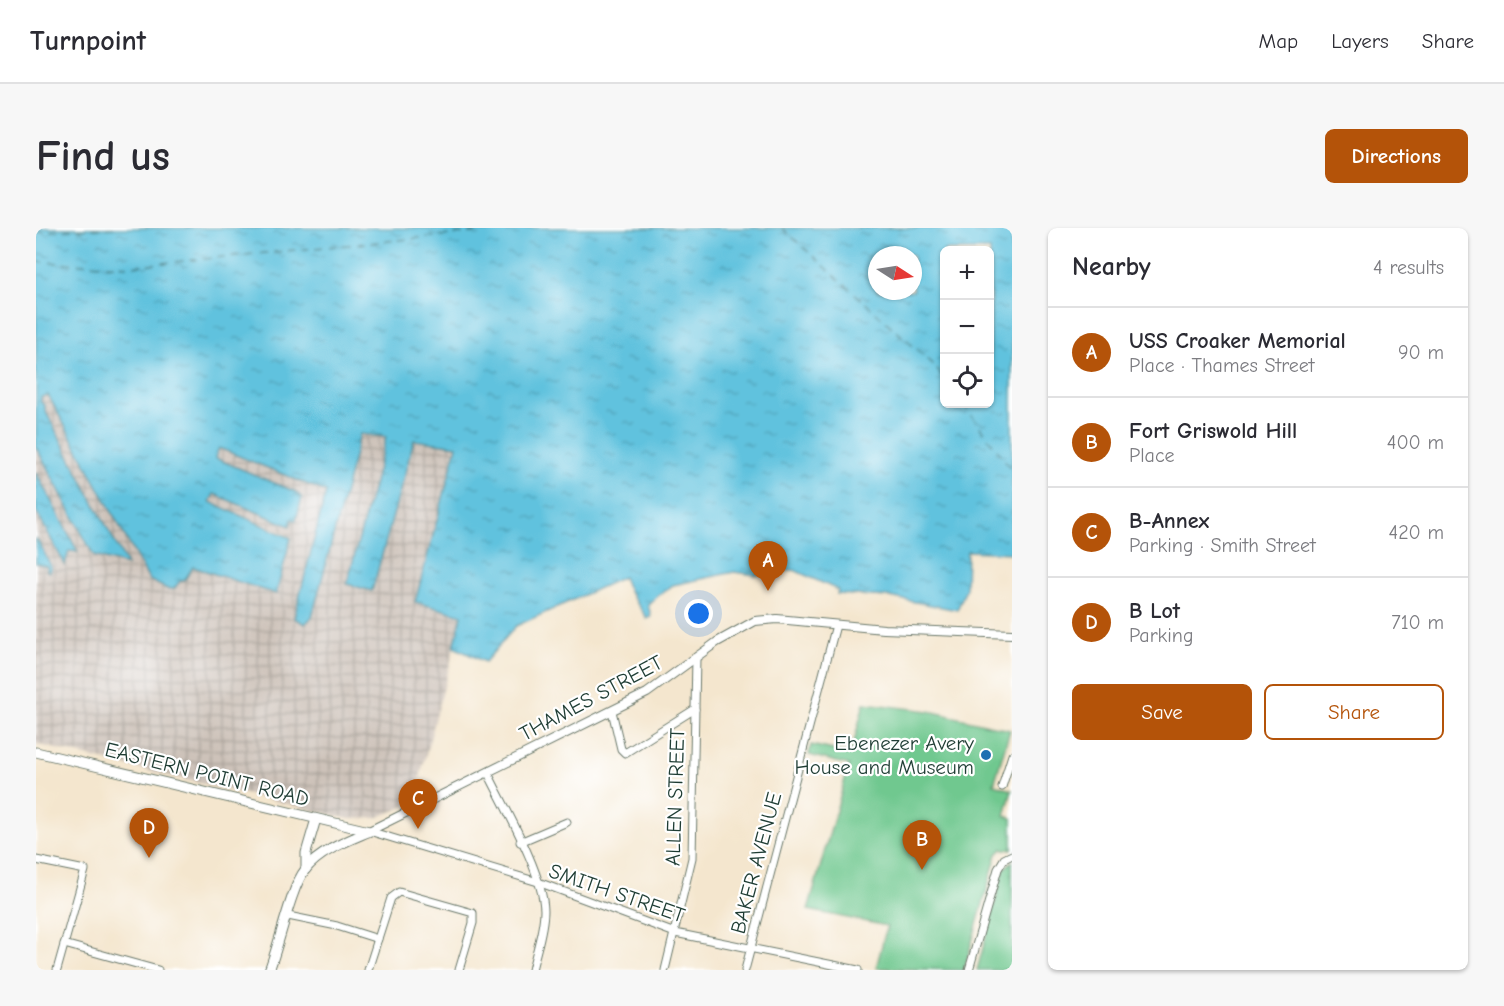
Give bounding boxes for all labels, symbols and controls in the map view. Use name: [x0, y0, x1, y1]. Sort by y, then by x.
text: Turnpoint: [30, 25, 146, 57]
text: Map: [1259, 29, 1298, 53]
text: Layers: [1331, 29, 1389, 53]
text: Share: [1422, 29, 1474, 53]
button: Directions: [1325, 129, 1468, 183]
text: Find us: [36, 132, 170, 181]
north arrow: [868, 246, 922, 300]
map controls: [940, 246, 994, 408]
button: +: [940, 246, 994, 300]
text: Nearby: [1072, 252, 1151, 282]
text: 4 results: [1373, 256, 1444, 279]
button: −: [940, 300, 994, 354]
text: USS Croaker Memorial: [1129, 328, 1346, 354]
text: A: [1086, 341, 1097, 364]
text: 90 m: [1398, 341, 1444, 364]
button: locate: [940, 354, 994, 408]
text: Place · Thames Street: [1129, 354, 1315, 377]
text: Fort Griswold Hill: [1129, 418, 1297, 444]
text: B: [1085, 431, 1098, 454]
text: 400 m: [1387, 431, 1444, 454]
text: Place: [1129, 444, 1175, 467]
text: B-Annex: [1129, 508, 1209, 534]
text: C: [1085, 521, 1098, 544]
text: 420 m: [1388, 521, 1444, 544]
text: Parking · Smith Street: [1129, 534, 1316, 557]
pin: A: [748, 542, 788, 591]
text: B Lot: [1129, 598, 1180, 624]
your location: [684, 599, 713, 628]
text: D: [1085, 611, 1098, 634]
text: 710 m: [1391, 611, 1444, 634]
text: Parking: [1129, 624, 1194, 647]
street label: THAMES STREET: [515, 650, 667, 746]
button: Save: [1072, 684, 1252, 740]
button: Share: [1264, 684, 1444, 740]
street label: ALLEN STREET: [661, 728, 689, 866]
place label: Ebenezer Avery House and Museum: [795, 731, 975, 779]
street label: EASTERN POINT ROAD: [102, 737, 312, 811]
marker: Ebenezer Avery House and Museum: [979, 748, 993, 762]
pin: C: [398, 780, 437, 829]
street label: BAKER AVENUE: [726, 790, 786, 936]
pin: D: [130, 808, 168, 858]
pin: B: [902, 820, 942, 870]
street label: SMITH STREET: [546, 859, 688, 927]

